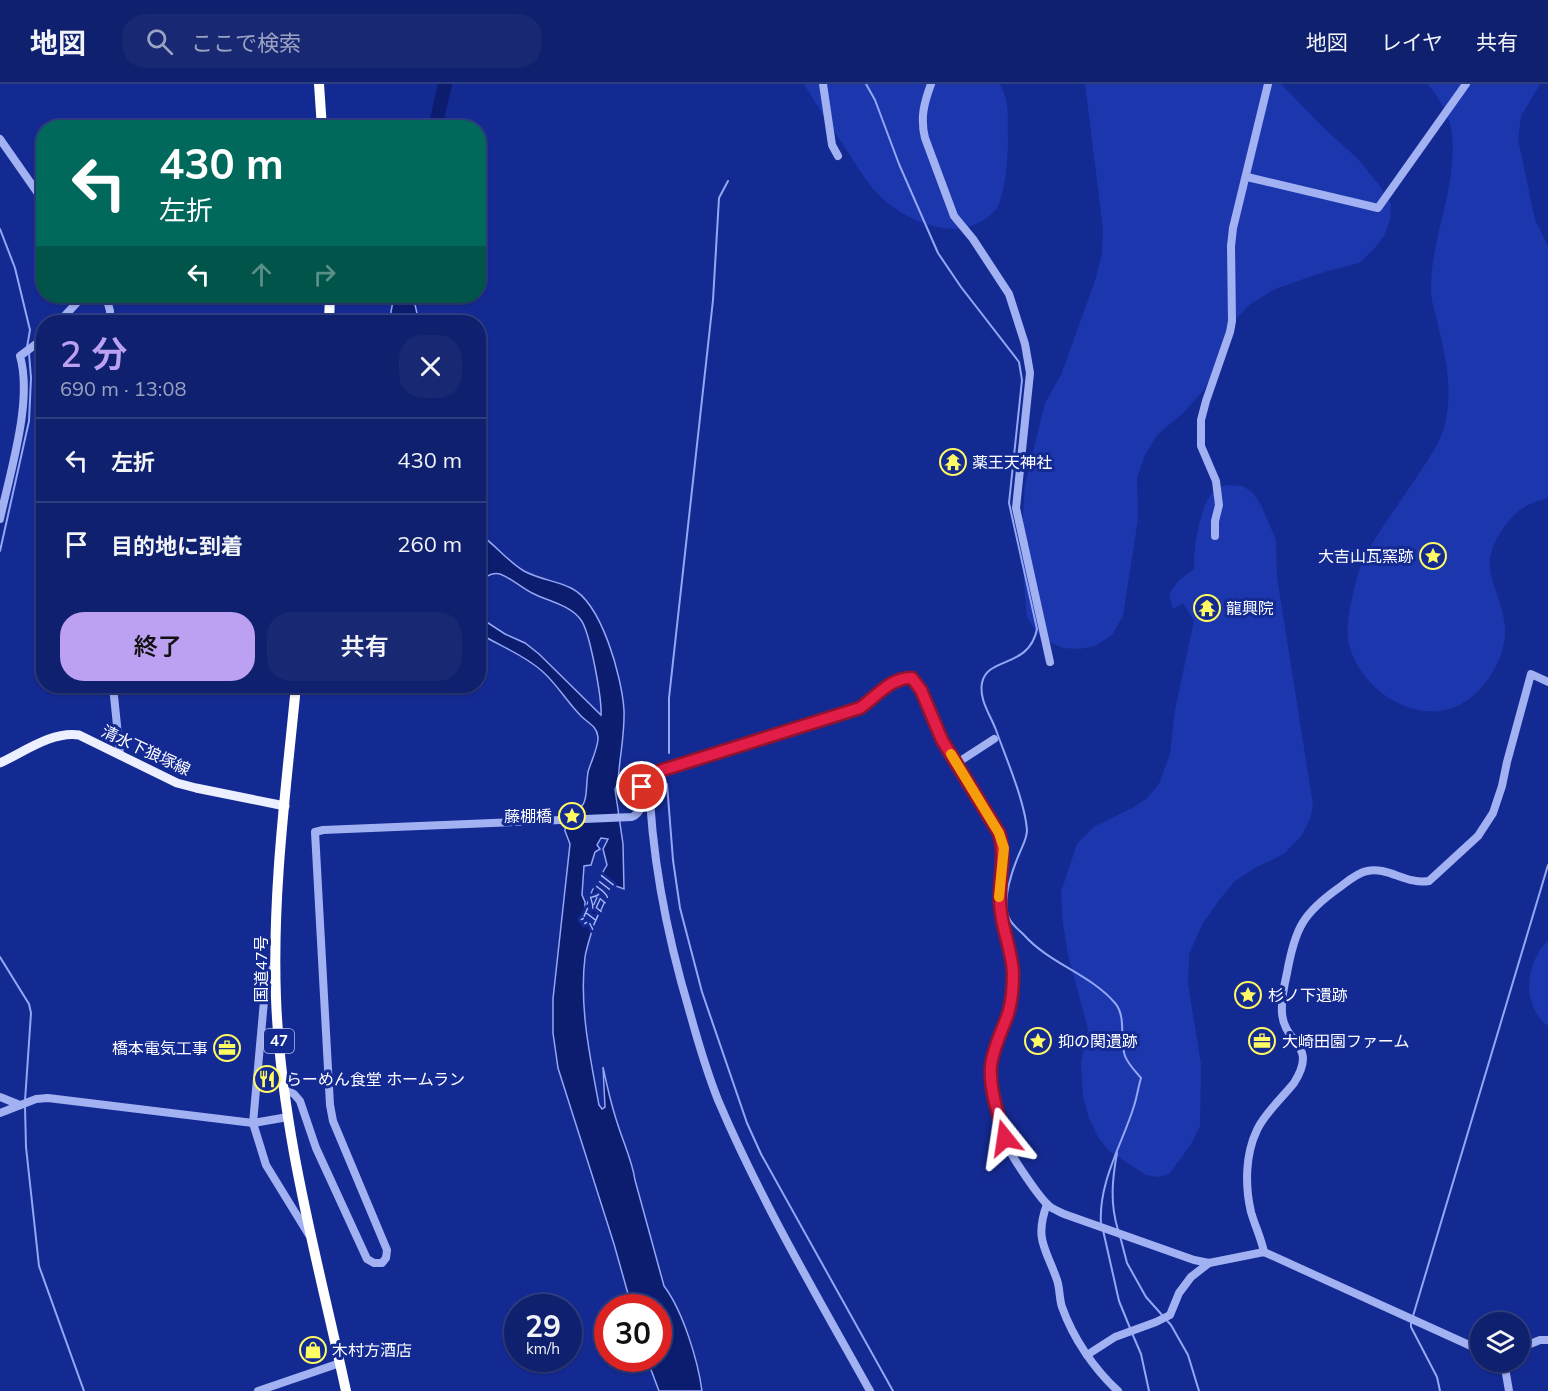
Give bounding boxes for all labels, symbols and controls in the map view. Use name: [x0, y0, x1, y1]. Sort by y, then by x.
search box: [122, 14, 542, 68]
text: 地図: [30, 25, 86, 60]
icon: search: [143, 25, 176, 58]
text: ここで検索: [191, 29, 301, 57]
text: 地図: [1306, 29, 1348, 55]
text: レイヤ: [1381, 29, 1443, 55]
text: 共有: [1476, 29, 1518, 55]
text: 430 m: [159, 137, 284, 190]
icon: left: [60, 144, 138, 222]
text: 左折: [159, 193, 213, 227]
icon: left: [182, 258, 215, 291]
icon: ahead: [245, 258, 278, 291]
icon: right: [308, 258, 341, 291]
text: 2 分: [60, 331, 127, 376]
button: close: [399, 335, 462, 398]
text: 690 m · 13:08: [60, 376, 186, 401]
icon: left: [60, 444, 93, 477]
text: 430 m: [397, 446, 462, 474]
temple icon: 薬王天神社: [938, 447, 968, 477]
text: 左折: [111, 448, 155, 476]
place label: 薬王天神社: [972, 452, 1052, 472]
icon: arrive: [60, 528, 93, 561]
text: 260 m: [397, 530, 462, 558]
text: 目的地に到着: [111, 532, 243, 560]
place icon: 大吉山瓦窯跡: [1418, 541, 1448, 571]
place label: 大吉山瓦窯跡: [1318, 546, 1414, 566]
temple icon: 龍興院: [1192, 593, 1222, 623]
place label: 龍興院: [1226, 598, 1274, 618]
button: 終了: [60, 612, 255, 681]
button: 共有: [267, 612, 462, 681]
street label: 清水下狼塚線: [98, 721, 194, 779]
pin: [616, 761, 667, 812]
icon: arrive: [625, 770, 658, 803]
place icon: 藤棚橋: [557, 801, 587, 831]
place label: 藤棚橋: [504, 806, 552, 826]
water label: 江合川: [575, 873, 619, 933]
street label: 国道47号: [251, 935, 271, 1003]
place icon: 杉ノ下遺跡: [1233, 980, 1263, 1010]
place label: 杉ノ下遺跡: [1268, 985, 1348, 1005]
place icon: 抑の関遺跡: [1023, 1026, 1053, 1056]
office icon: 大崎田園ファーム: [1247, 1026, 1277, 1056]
road number: 47: [264, 1029, 294, 1053]
place label: 抑の関遺跡: [1058, 1031, 1138, 1051]
place label: 大崎田園ファーム: [1282, 1031, 1410, 1051]
office icon: 橋本電気工事: [212, 1033, 242, 1063]
place label: 橋本電気工事: [112, 1038, 208, 1058]
restaurant icon: らーめん食堂 ホームラン: [252, 1064, 282, 1094]
place label: らーめん食堂 ホームラン: [286, 1069, 465, 1089]
position arrow: [973, 1106, 1037, 1170]
speed limit sign: 30: [594, 1294, 672, 1372]
text: 29: [525, 1307, 561, 1345]
map controls: [1470, 1312, 1530, 1372]
button: layers: [1470, 1312, 1530, 1372]
shop icon: 木村方酒店: [298, 1335, 328, 1365]
text: km/h: [526, 1339, 560, 1358]
place label: 木村方酒店: [332, 1340, 412, 1360]

